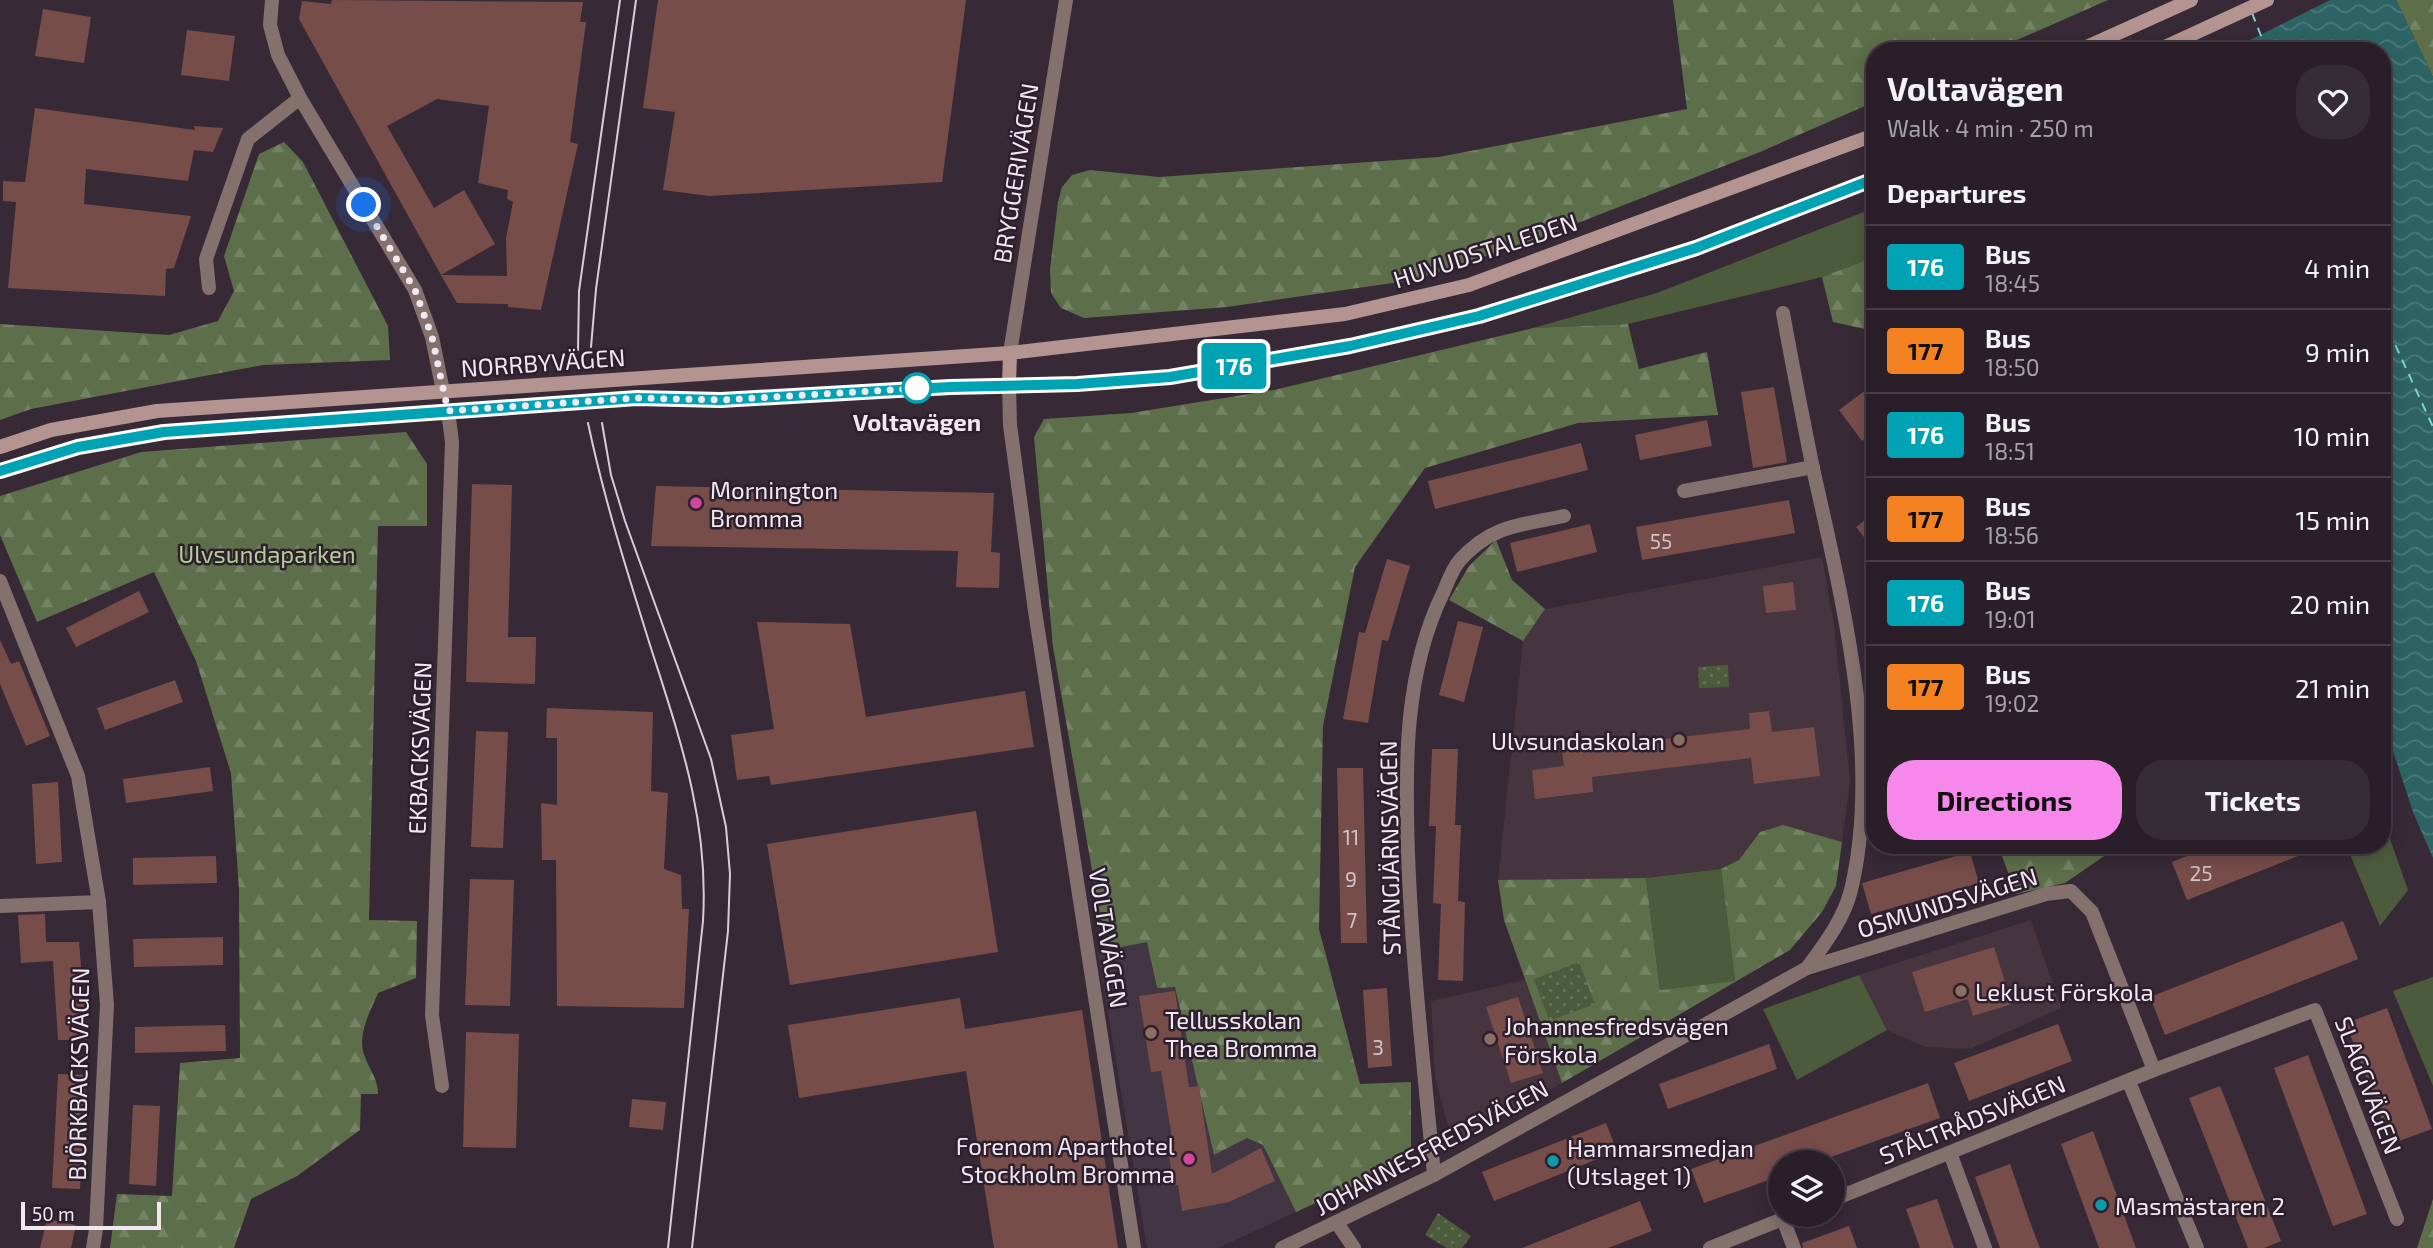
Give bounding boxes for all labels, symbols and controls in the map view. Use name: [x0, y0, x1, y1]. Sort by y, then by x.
button: heart: [2296, 65, 2370, 139]
text: Voltavägen: [1887, 68, 2064, 108]
street label: BRYGGERIVÄGEN: [986, 81, 1044, 265]
text: Walk · 4 min · 250 m: [1887, 114, 2094, 142]
text: Departures: [1887, 177, 2026, 208]
your location: [346, 187, 381, 222]
street label: HUVUDSTALEDEN: [1389, 207, 1581, 293]
text: Bus: [1985, 238, 2031, 269]
text: 176: [1907, 252, 1944, 281]
text: 4 min: [2304, 252, 2370, 283]
text: 18:45: [1985, 269, 2040, 297]
text: Bus: [1985, 322, 2031, 353]
text: 177: [1908, 336, 1943, 365]
text: 9 min: [2305, 336, 2370, 367]
street label: NORRBYVÄGEN: [460, 342, 626, 382]
line badge: 176: [1194, 343, 1274, 389]
text: 176: [1215, 351, 1253, 380]
text: 18:50: [1985, 353, 2040, 381]
marker: Voltavägen: [902, 373, 932, 403]
text: Bus: [1985, 406, 2031, 437]
place label: Voltavägen: [853, 407, 981, 436]
text: 176: [1907, 420, 1944, 449]
text: 10 min: [2294, 420, 2370, 451]
text: 18:51: [1985, 437, 2035, 465]
place label: Mornington Bromma: [710, 475, 838, 532]
text: Bus: [1985, 490, 2031, 521]
marker: Mornington Bromma: [688, 495, 704, 511]
text: 177: [1908, 504, 1943, 533]
text: 15 min: [2296, 504, 2370, 535]
text: 18:56: [1985, 521, 2039, 549]
house number: 55: [1650, 528, 1672, 553]
park label: Ulvsundaparken: [178, 539, 356, 568]
text: Bus: [1985, 574, 2031, 605]
text: 176: [1907, 588, 1944, 617]
text: 20 min: [2290, 588, 2370, 619]
text: 19:01: [1985, 605, 2036, 633]
text: Bus: [1985, 658, 2031, 689]
street label: EKBACKSVÄGEN: [401, 661, 437, 835]
text: 177: [1908, 672, 1943, 701]
text: 21 min: [2295, 672, 2370, 703]
text: 19:02: [1985, 689, 2040, 717]
place label: Ulvsundaskolan: [1491, 726, 1665, 755]
marker: Ulvsundaskolan: [1671, 732, 1687, 748]
street label: STÅNGJÄRNSVÄGEN: [1373, 740, 1405, 956]
button: Directions: [1887, 760, 2122, 840]
button: Tickets: [2136, 760, 2370, 840]
house number: 11: [1343, 824, 1359, 849]
house number: 25: [2189, 860, 2213, 885]
street label: OSMUNDSVÄGEN: [1853, 861, 2041, 943]
street label: VOLTAVÄGEN: [1084, 866, 1134, 1010]
house number: 9: [1345, 866, 1357, 891]
house number: 7: [1347, 907, 1358, 932]
street label: BJÖRKBACKSVÄGEN: [62, 967, 94, 1181]
place label: Leklust Förskola: [1975, 977, 2154, 1006]
marker: Leklust Förskola: [1953, 983, 1969, 999]
place label: Tellusskolan Thea Bromma: [1165, 1005, 1317, 1062]
place label: Johannesfredsvägen Förskola: [1504, 1011, 1729, 1068]
street label: SLAGGVÄGEN: [2330, 1012, 2408, 1158]
marker: Tellusskolan Thea Bromma: [1143, 1025, 1159, 1041]
marker: Johannesfredsvägen Förskola: [1482, 1031, 1498, 1047]
house number: 3: [1372, 1034, 1384, 1059]
street label: STÅLTRÅDSVÄGEN: [1875, 1068, 2069, 1170]
street label: JOHANNESFREDSVÄGEN: [1309, 1073, 1553, 1221]
place label: Forenom Aparthotel Stockholm Bromma: [956, 1131, 1175, 1188]
place label: Hammarsmedjan (Utslaget 1): [1567, 1133, 1754, 1190]
map controls: [1768, 1150, 1845, 1227]
button: layers: [1768, 1150, 1845, 1227]
marker: Forenom Aparthotel Stockholm Bromma: [1181, 1151, 1197, 1167]
marker: Hammarsmedjan (Utslaget 1): [1545, 1153, 1561, 1169]
place label: Masmästaren 2: [2115, 1191, 2285, 1220]
marker: Masmästaren 2: [2093, 1197, 2109, 1213]
scale bar: [21, 1199, 161, 1231]
text: 50 m: [32, 1202, 75, 1225]

